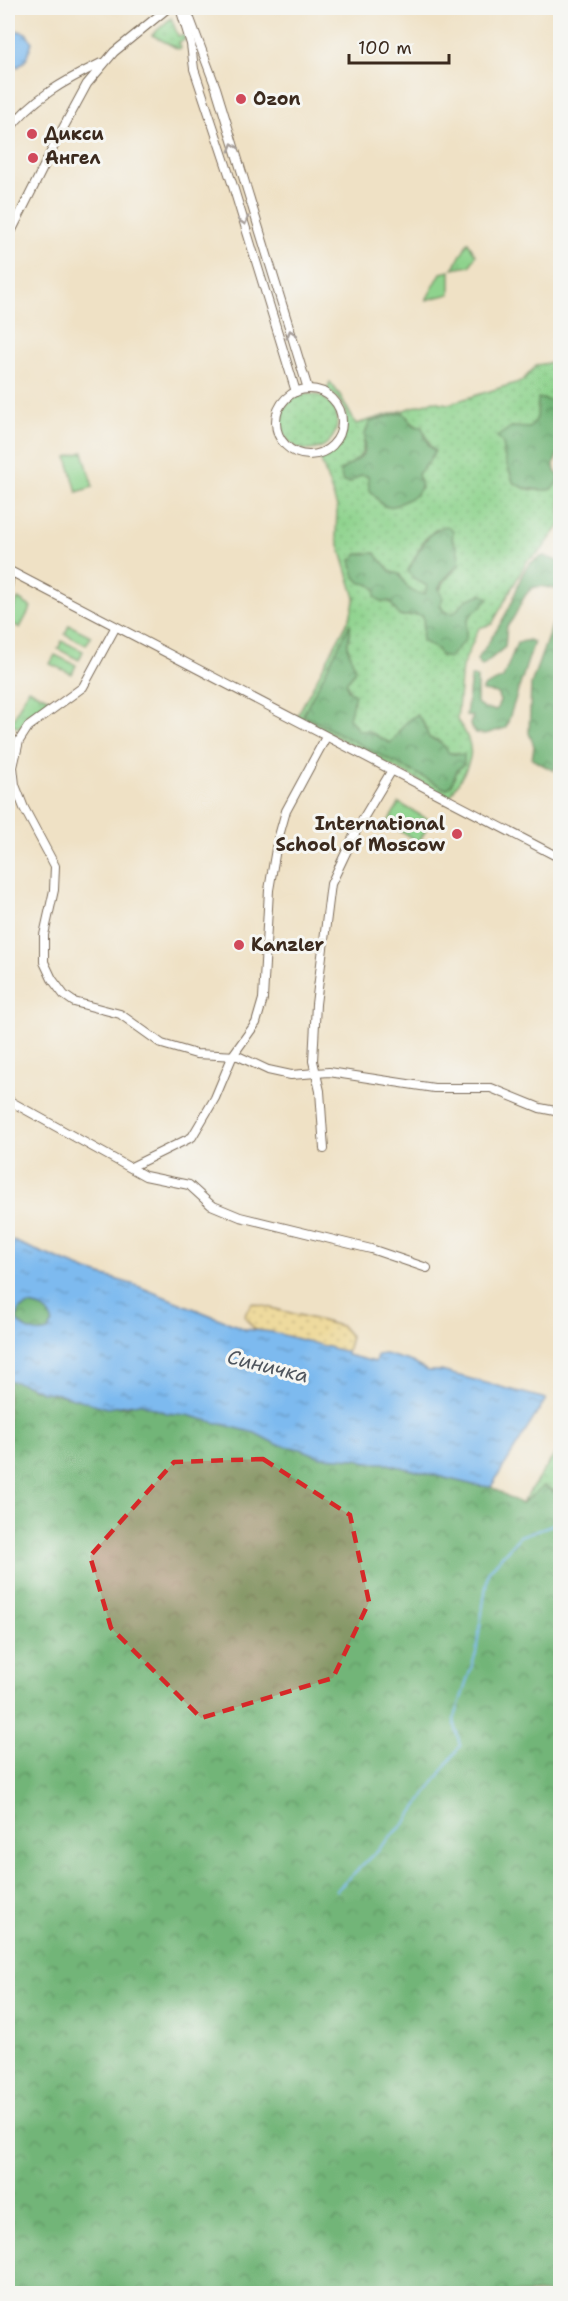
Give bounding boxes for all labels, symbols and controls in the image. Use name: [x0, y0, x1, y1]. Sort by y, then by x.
scale bar: [349, 27, 450, 65]
text: 100 m: [358, 36, 412, 60]
place label: Ozon: [253, 87, 300, 111]
marker: Ozon: [234, 92, 248, 106]
place label: Дикси: [44, 122, 104, 146]
marker: Дикси: [25, 127, 39, 141]
one-way arrow: [228, 142, 240, 153]
place label: Ангел: [45, 146, 101, 170]
marker: Ангел: [26, 151, 40, 165]
one-way arrow: [237, 215, 249, 226]
one-way arrow: [286, 329, 298, 340]
place label: International School of Moscow: [275, 812, 446, 857]
marker: International School of Moscow: [450, 827, 464, 841]
place label: Kanzler: [251, 933, 325, 957]
marker: Kanzler: [232, 938, 246, 952]
water label: Синичка: [225, 1343, 311, 1389]

